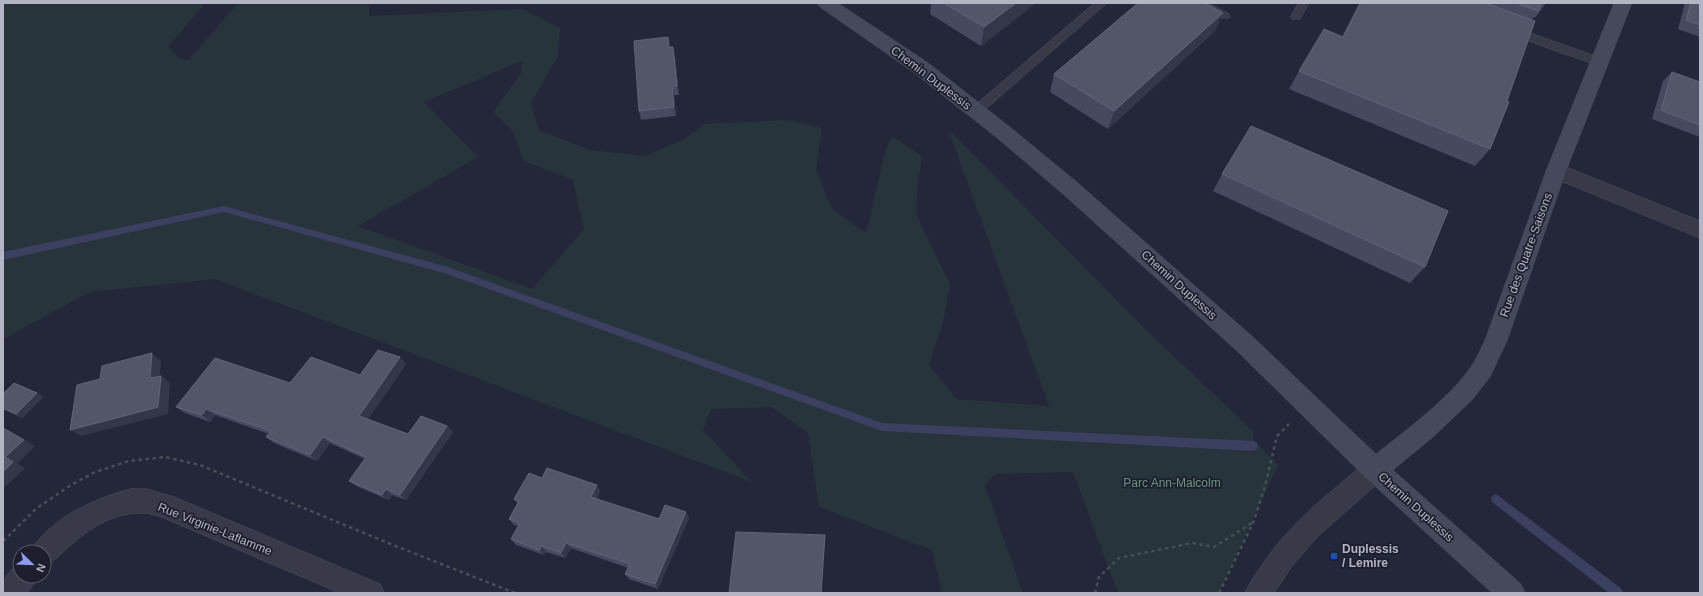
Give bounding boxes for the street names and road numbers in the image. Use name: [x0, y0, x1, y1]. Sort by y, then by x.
street label: Chemin Duplessis: [888, 43, 974, 113]
street label: Rue des Quatre-Saisons: [1497, 191, 1555, 319]
street label: Chemin Duplessis: [1138, 247, 1220, 323]
street label: Chemin Duplessis: [1375, 469, 1457, 545]
street label: Rue Virginie-Laflamme: [156, 500, 274, 558]

